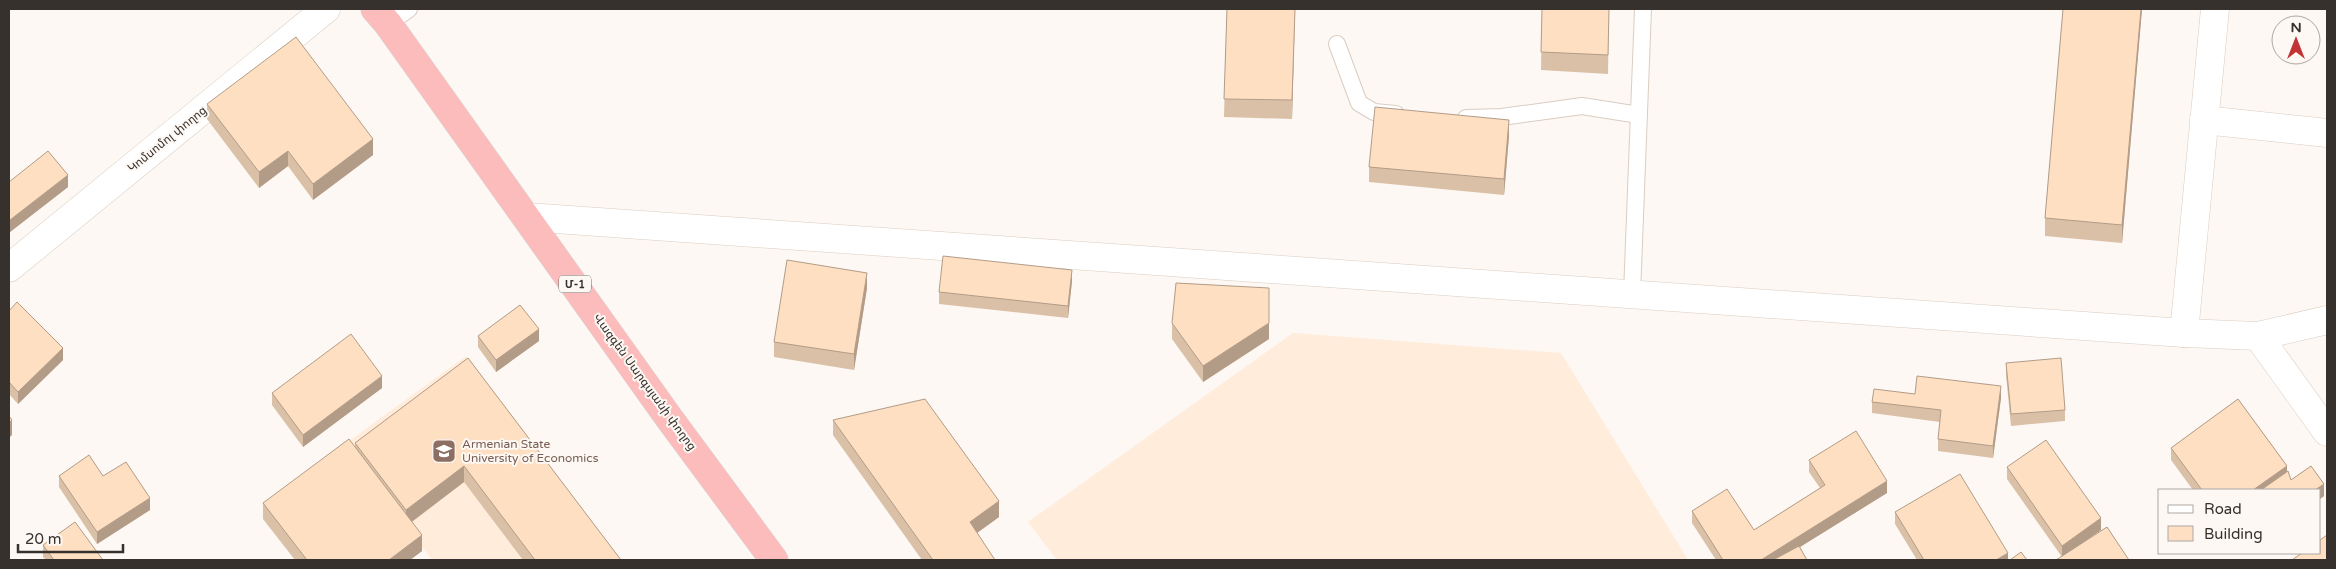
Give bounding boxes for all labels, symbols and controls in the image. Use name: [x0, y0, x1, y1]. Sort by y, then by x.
north arrow: [2271, 15, 2321, 65]
text: N: [2290, 19, 2302, 36]
street label: Կոմսոմոլ փողոց: [125, 103, 209, 175]
road number: Մ-1: [559, 276, 591, 292]
street label: Վազգեն Սարգսյանի փողոց: [591, 311, 699, 453]
place label: Armenian State University of Economics: [462, 437, 599, 465]
school or university icon: Armenian State University of Economics: [431, 438, 457, 464]
legend: [2158, 489, 2321, 554]
text: Road: [2204, 500, 2242, 518]
scale bar: [18, 522, 122, 554]
text: Building: [2204, 525, 2263, 543]
text: 20 m: [25, 530, 62, 548]

